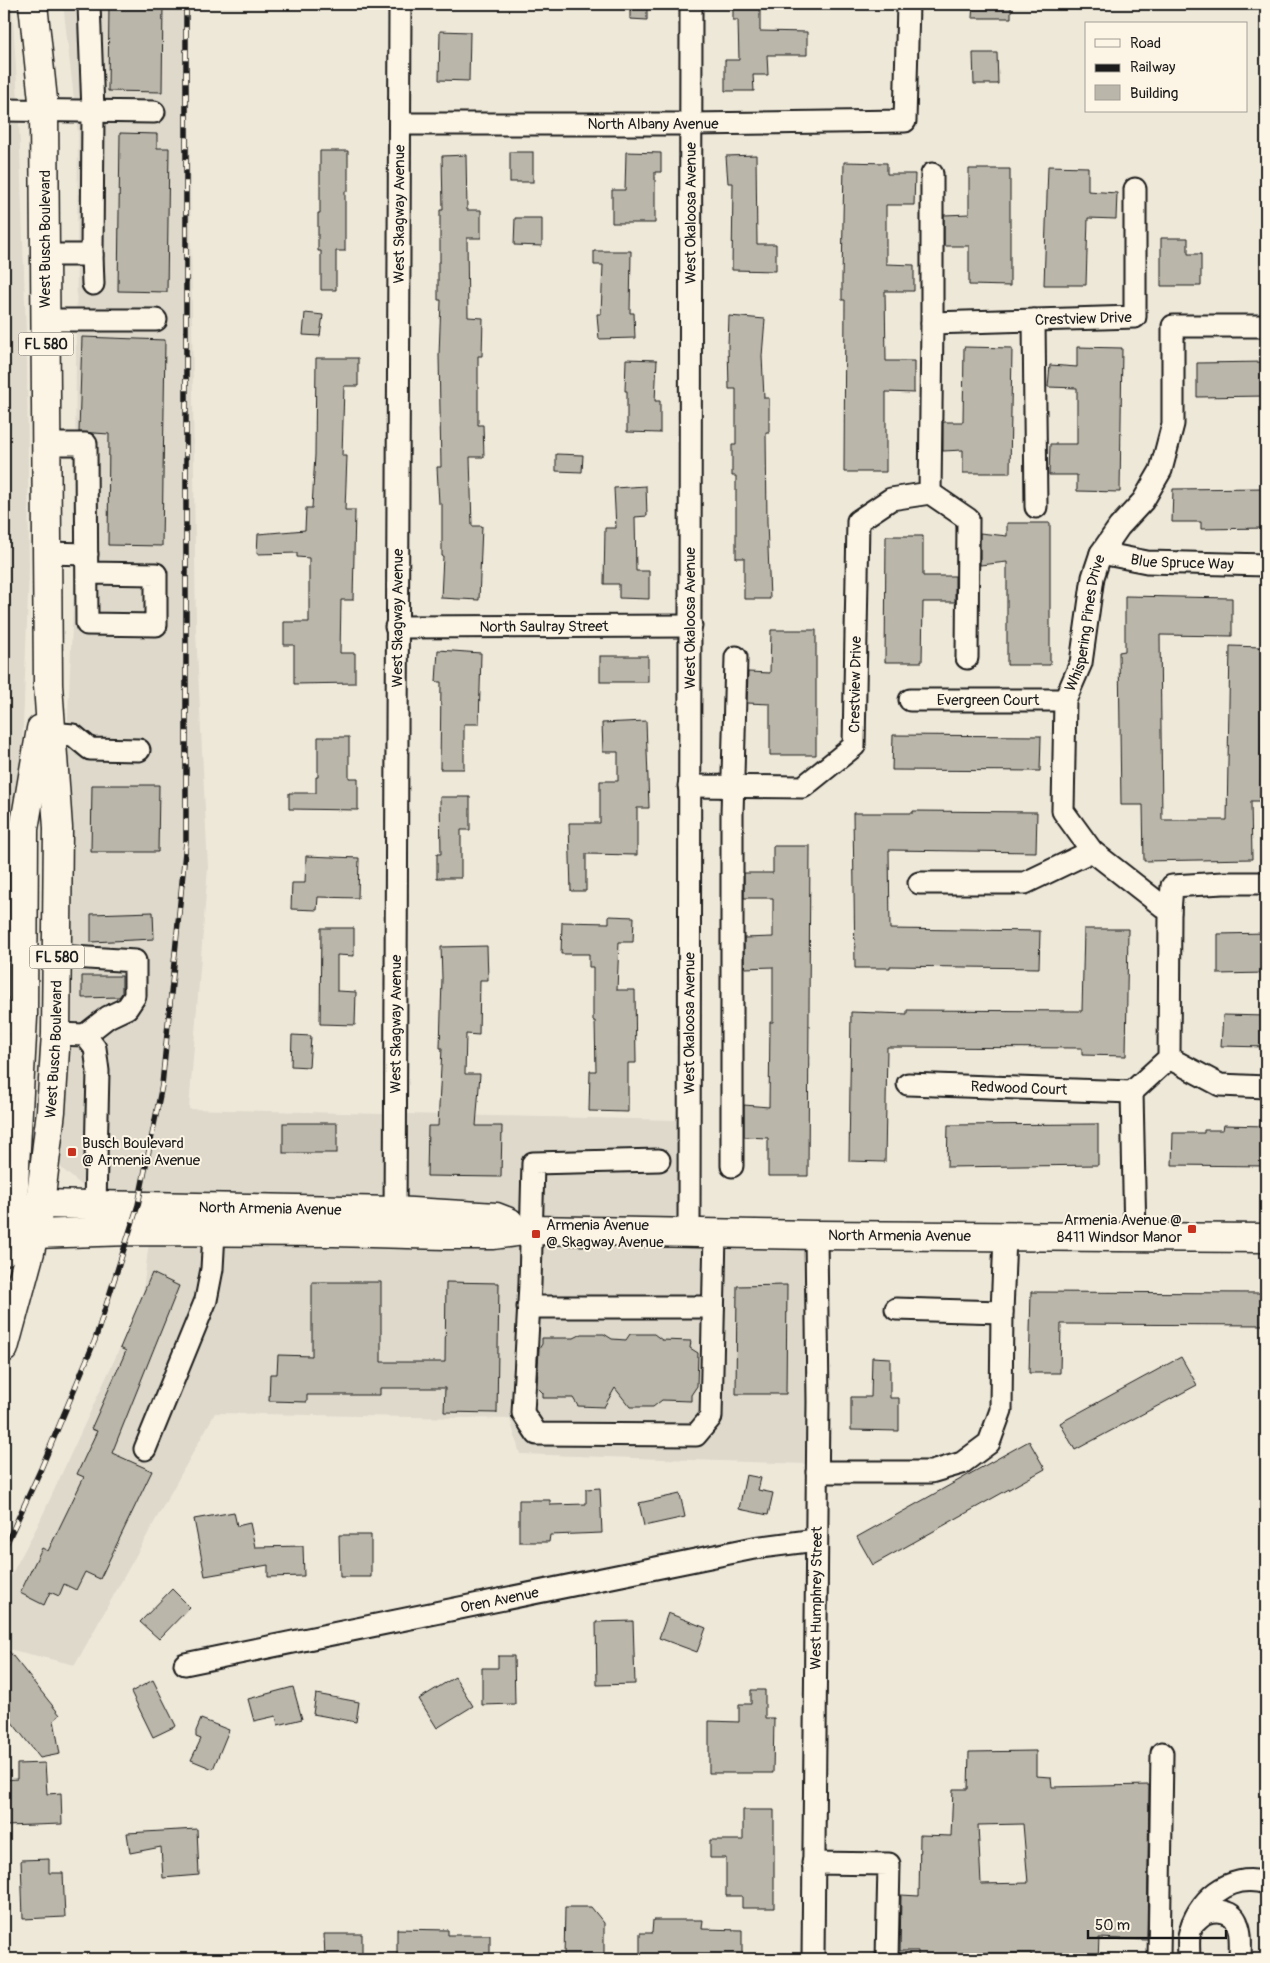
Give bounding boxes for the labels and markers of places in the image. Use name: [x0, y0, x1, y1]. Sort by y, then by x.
place label: Busch Boulevard @ Armenia Avenue: [82, 1134, 201, 1170]
marker: Busch Boulevard @ Armenia Avenue: [66, 1146, 78, 1158]
place label: Armenia Avenue @ 8411 Windsor Manor: [1057, 1211, 1183, 1247]
place label: Armenia Avenue @ Skagway Avenue: [546, 1216, 664, 1252]
marker: Armenia Avenue @ 8411 Windsor Manor: [1186, 1223, 1198, 1235]
marker: Armenia Avenue @ Skagway Avenue: [530, 1228, 542, 1240]

